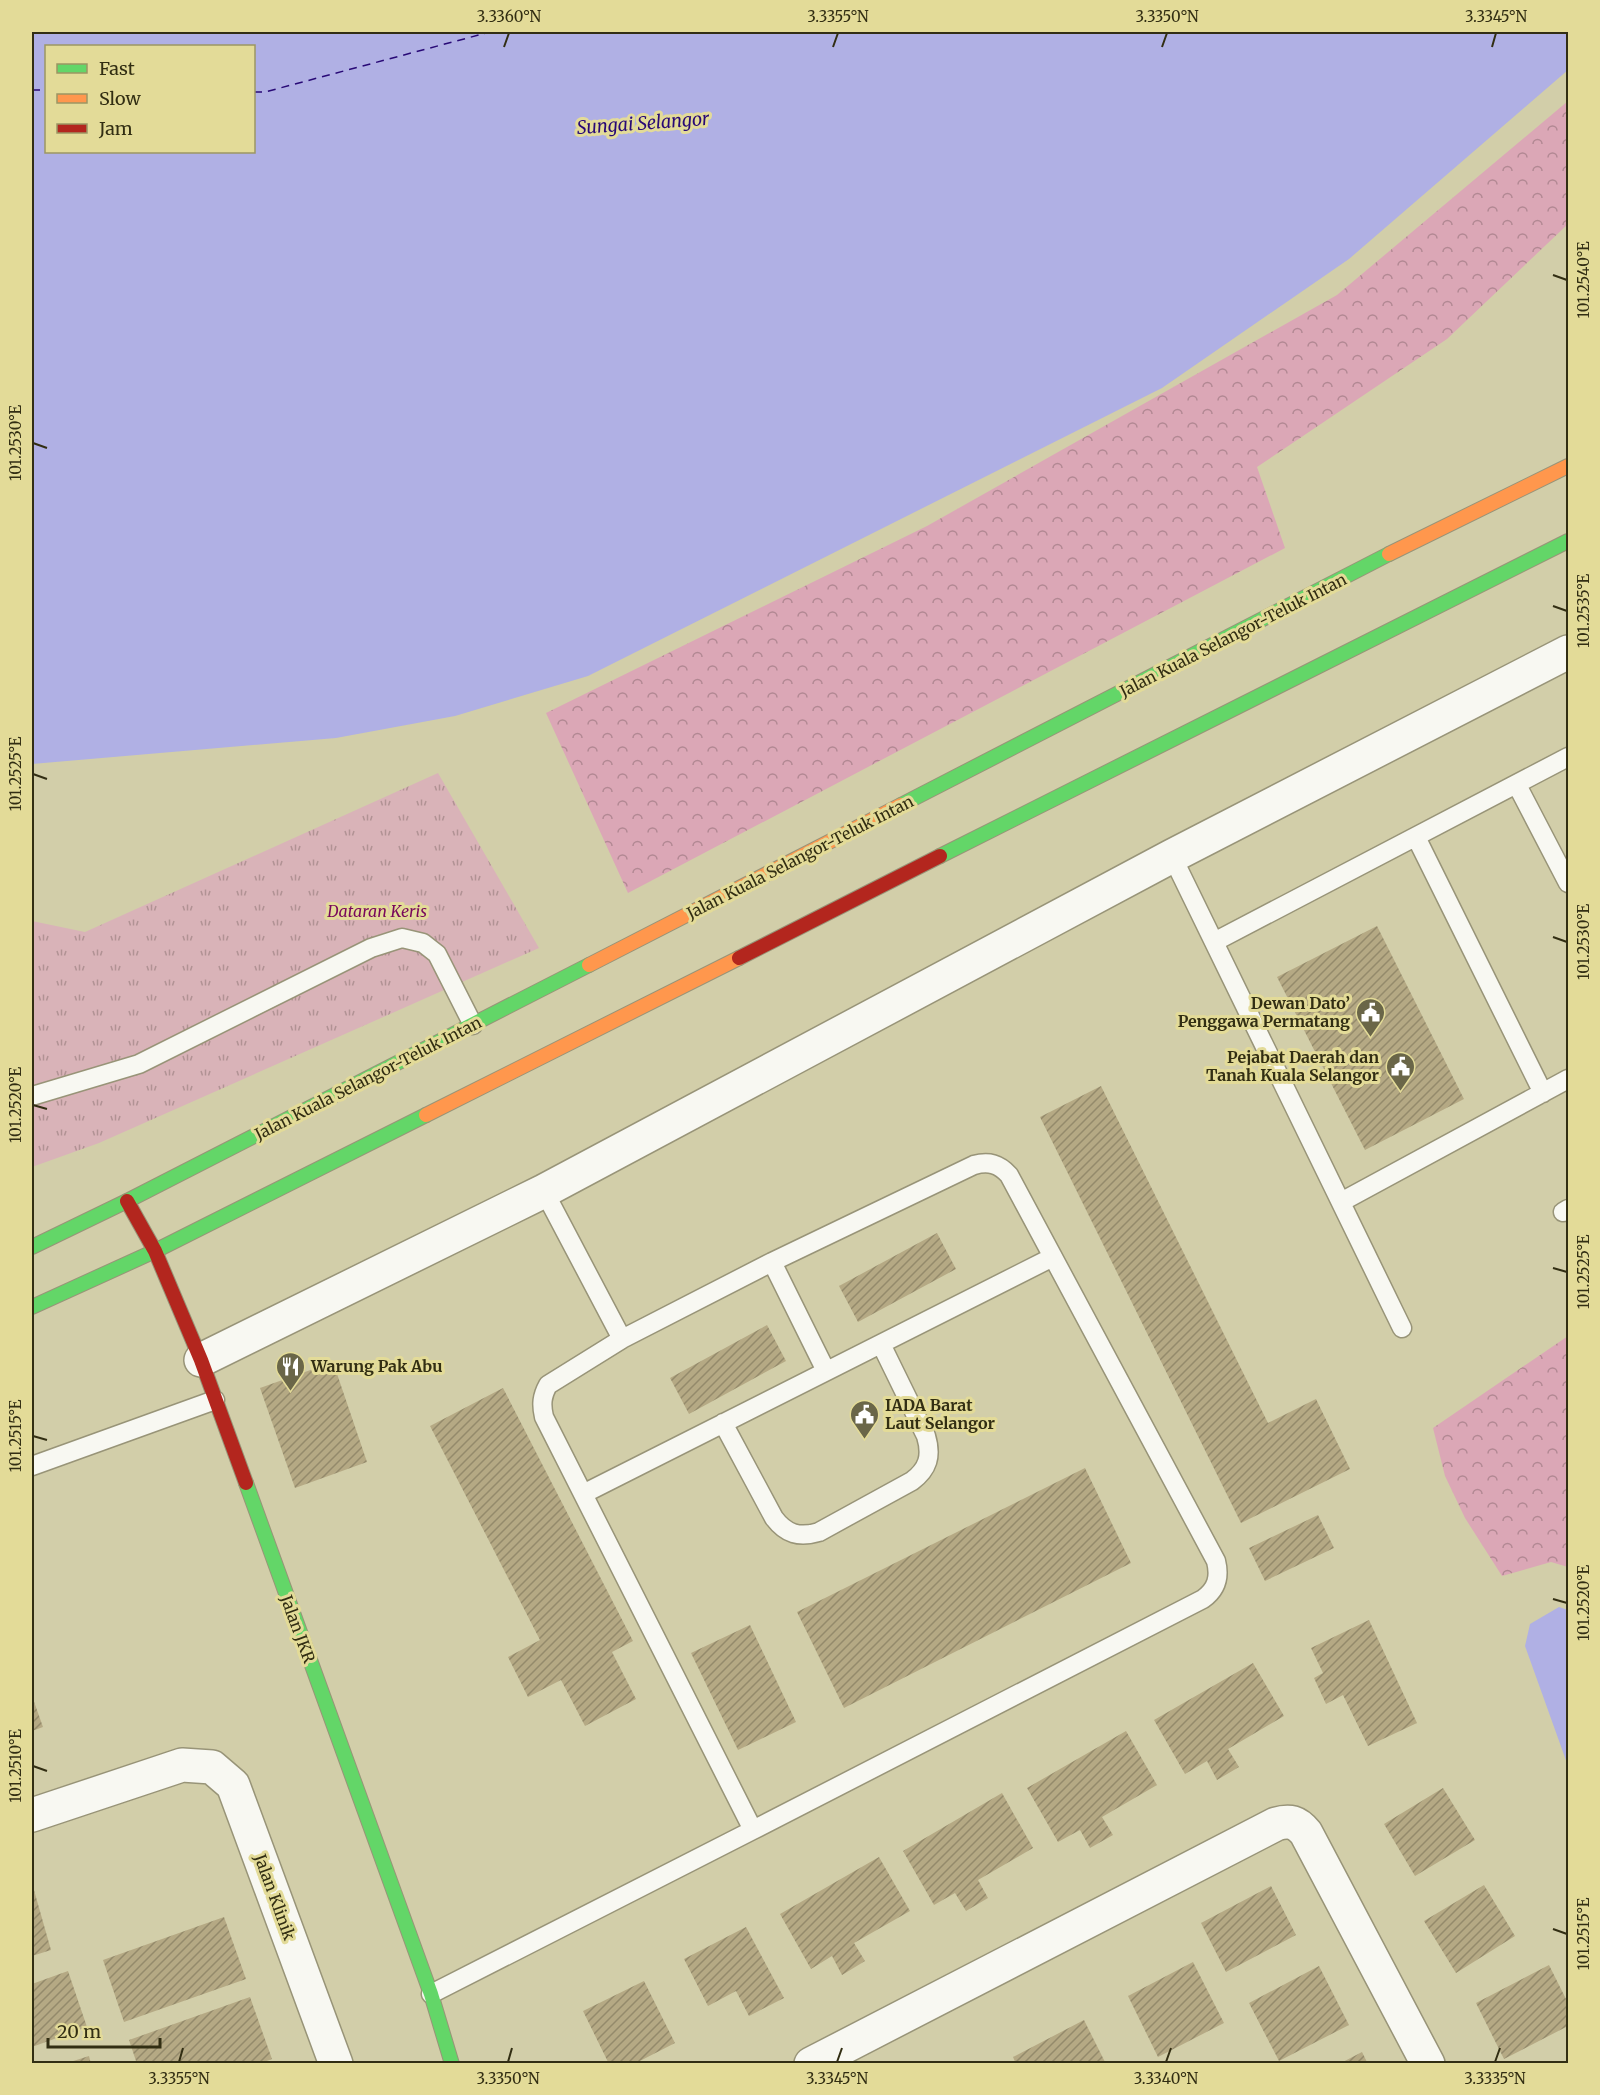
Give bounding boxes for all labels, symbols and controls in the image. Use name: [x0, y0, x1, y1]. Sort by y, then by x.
text: 3.3360°N: [477, 7, 542, 26]
text: 3.3355°N: [807, 7, 869, 26]
text: 3.3350°N: [1135, 7, 1199, 26]
text: 3.3345°N: [1465, 7, 1527, 26]
legend: [45, 45, 255, 153]
text: Fast: [99, 57, 135, 80]
text: Slow: [99, 87, 142, 110]
water label: Sungai Selangor: [576, 107, 711, 139]
text: Jam: [98, 117, 133, 140]
text: 101.2540°E: [1574, 241, 1593, 318]
text: 101.2530°E: [6, 405, 25, 481]
street label: Jalan Kuala Selangor-Teluk Intan: [1115, 569, 1350, 702]
text: 101.2535°E: [1574, 574, 1593, 648]
text: 101.2525°E: [6, 736, 25, 811]
street label: Jalan Kuala Selangor-Teluk Intan: [682, 791, 917, 924]
park label: Dataran Keris: [326, 901, 427, 921]
text: 101.2530°E: [1574, 904, 1593, 980]
place label: Dewan Dato’ Penggawa Permatang: [1178, 993, 1350, 1031]
public building icon: Dewan Dato’ Penggawa Permatang: [1355, 996, 1387, 1038]
street label: Jalan Kuala Selangor-Teluk Intan: [250, 1012, 485, 1145]
place label: Pejabat Daerah dan Tanah Kuala Selangor: [1206, 1047, 1380, 1085]
public building icon: Pejabat Daerah dan Tanah Kuala Selangor: [1384, 1050, 1416, 1092]
text: 101.2520°E: [6, 1066, 25, 1143]
text: 101.2525°E: [1574, 1234, 1593, 1309]
restaurant icon: Warung Pak Abu: [274, 1350, 306, 1392]
place label: Warung Pak Abu: [310, 1356, 442, 1376]
place label: IADA Barat Laut Selangor: [885, 1395, 995, 1433]
public building icon: IADA Barat Laut Selangor: [848, 1398, 880, 1440]
text: 101.2515°E: [6, 1399, 25, 1472]
text: 101.2520°E: [1574, 1564, 1593, 1641]
street label: Jalan JKR: [276, 1591, 320, 1666]
text: 101.2510°E: [6, 1729, 25, 1803]
street label: Jalan Klinik: [250, 1850, 300, 1943]
text: 101.2515°E: [1574, 1897, 1593, 1970]
scale bar: [48, 2011, 160, 2049]
text: 20 m: [57, 2020, 101, 2043]
text: 3.3355°N: [148, 2069, 210, 2088]
text: 3.3350°N: [476, 2069, 540, 2088]
text: 3.3345°N: [806, 2069, 868, 2088]
text: 3.3340°N: [1134, 2069, 1199, 2088]
text: 3.3335°N: [1464, 2069, 1526, 2088]

